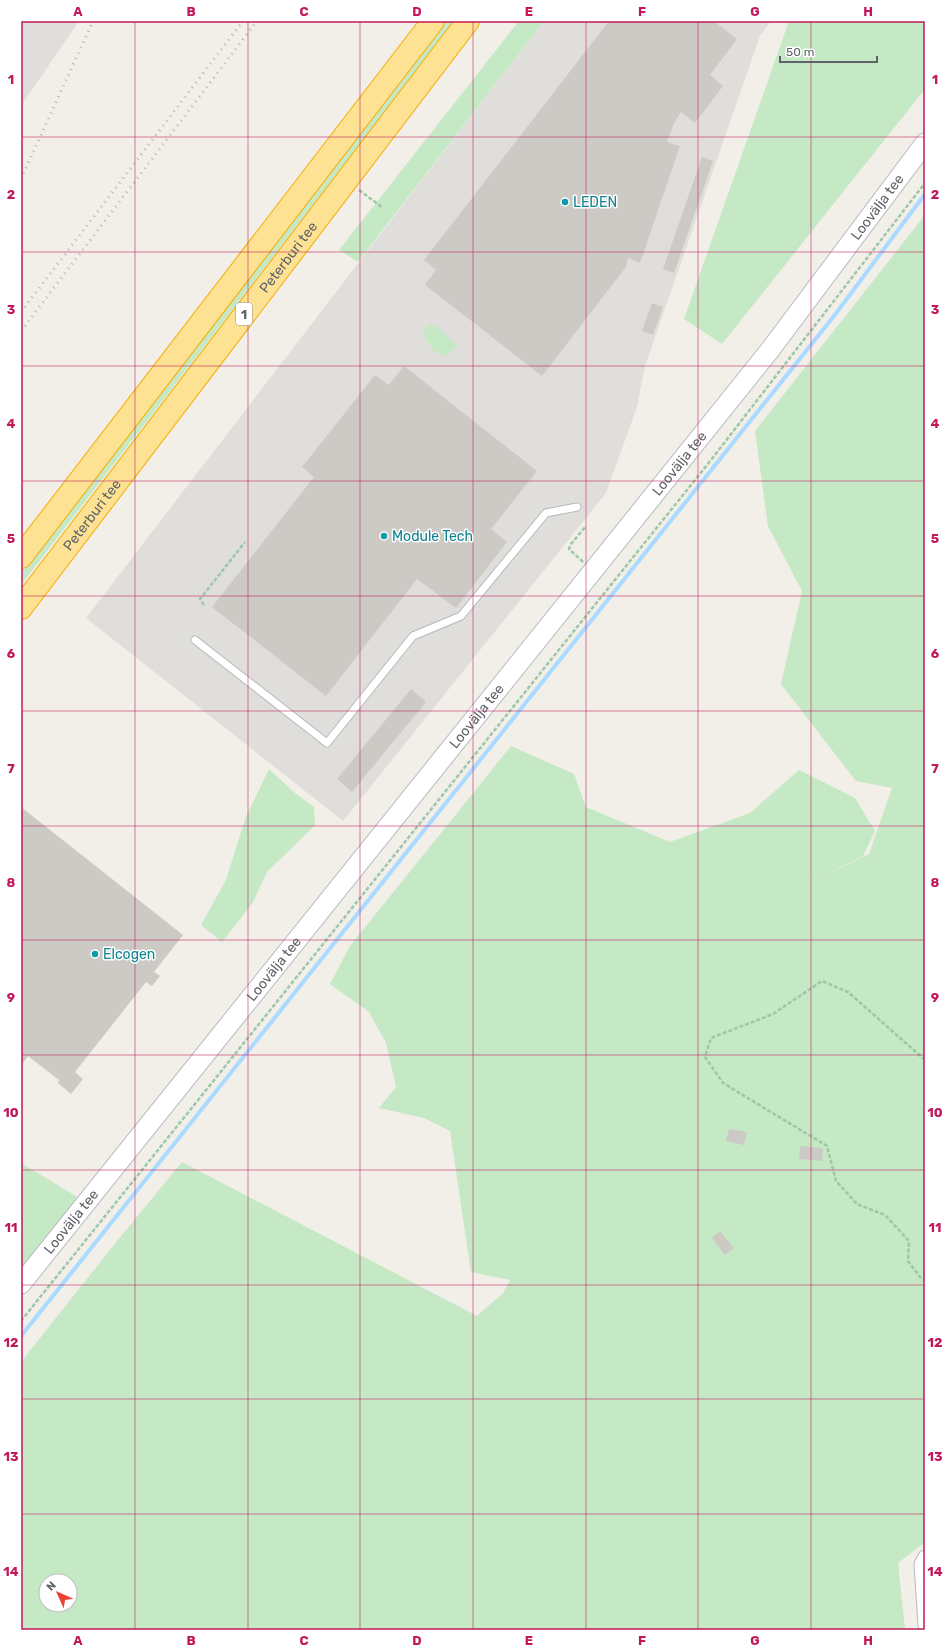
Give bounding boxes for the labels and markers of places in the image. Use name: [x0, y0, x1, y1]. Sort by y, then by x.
place label: LEDEN: [573, 194, 617, 211]
marker: LEDEN: [560, 197, 570, 207]
place label: Module Tech: [392, 528, 473, 545]
marker: Module Tech: [379, 531, 389, 541]
place label: Elcogen: [103, 946, 155, 963]
marker: Elcogen: [90, 949, 100, 959]

